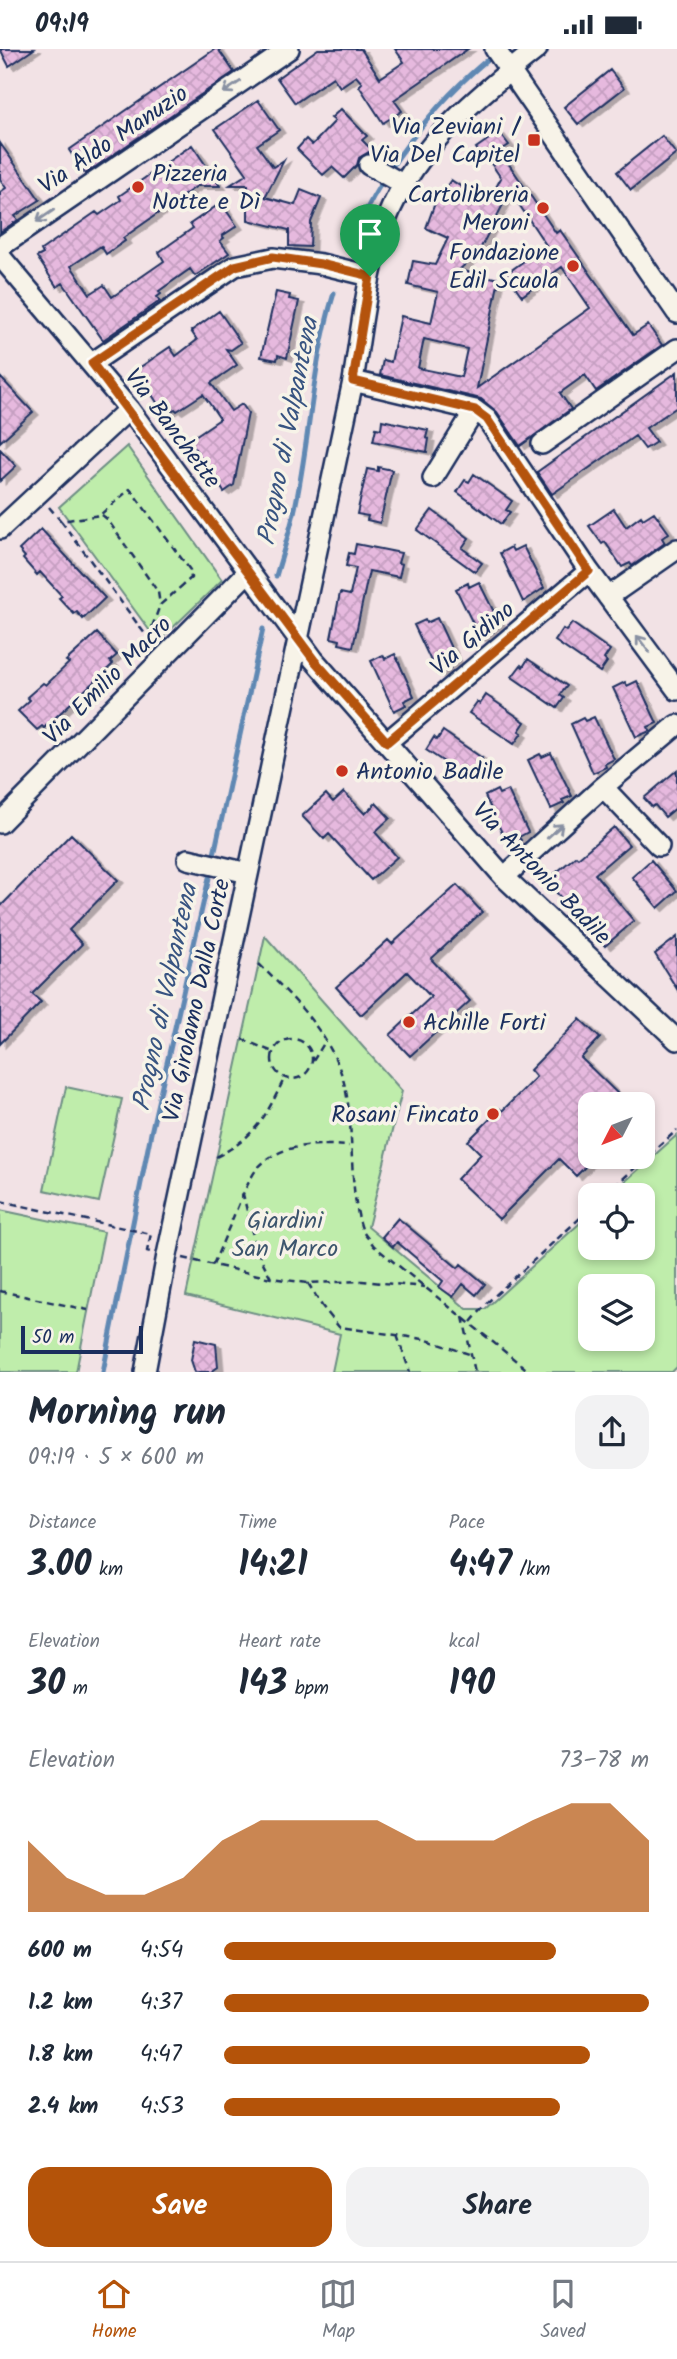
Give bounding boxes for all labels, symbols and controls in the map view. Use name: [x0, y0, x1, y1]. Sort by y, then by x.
text: 09:19: [35, 4, 89, 46]
street label: Via Aldo Manuzio: [31, 75, 197, 205]
one-way arrow: [223, 81, 243, 95]
place label: Via Zeviani / Via Del Capitel: [370, 108, 521, 175]
marker: Via Zeviani / Via Del Capitel: [526, 132, 542, 148]
place label: Pizzeria Notte e Dì: [152, 155, 261, 222]
place label: Cartolibreria Meroni: [407, 176, 530, 243]
marker: Pizzeria Notte e Dì: [130, 179, 146, 195]
marker: Cartolibreria Meroni: [535, 200, 551, 216]
pin: [340, 204, 400, 276]
one-way arrow: [35, 209, 55, 223]
icon: arrive: [351, 215, 389, 253]
place label: Fondazione Edil Scuola: [449, 234, 559, 301]
marker: Fondazione Edil Scuola: [565, 258, 581, 274]
water label: Progno di Valpantena: [246, 312, 332, 549]
street label: Via Banchette: [113, 360, 230, 498]
street label: Via Gidino: [422, 592, 524, 687]
street label: Via Emilio Macro: [34, 607, 182, 755]
one-way arrow: [635, 635, 650, 653]
place label: Antonio Badile: [356, 753, 504, 792]
marker: Antonio Badile: [334, 763, 350, 779]
street label: Via Antonio Badile: [462, 793, 620, 955]
one-way arrow: [546, 823, 564, 839]
street label: Via Girolamo Dalla Corte: [153, 875, 242, 1126]
water label: Progno di Valpantena: [121, 878, 211, 1115]
place label: Achille Forti: [423, 1004, 547, 1043]
marker: Achille Forti: [401, 1014, 417, 1030]
north arrow: [578, 1092, 654, 1169]
map controls: [578, 1092, 655, 1351]
place label: Rosani Fincato: [331, 1096, 479, 1135]
marker: Rosani Fincato: [485, 1106, 501, 1122]
button: locate: [578, 1183, 655, 1260]
park label: Giardini San Marco: [232, 1202, 338, 1269]
button: layers: [578, 1274, 655, 1351]
scale bar: [21, 1323, 144, 1355]
text: 50 m: [32, 1323, 74, 1353]
text: Morning run: [28, 1384, 226, 1444]
button: share: [575, 1395, 649, 1469]
text: 09:19 · 5 × 600 m: [28, 1440, 204, 1476]
text: Distance: [28, 1508, 96, 1538]
text: Time: [238, 1508, 277, 1538]
text: Pace: [449, 1508, 485, 1538]
text: 3.00: [28, 1538, 91, 1594]
text: 14:21: [238, 1538, 308, 1594]
text: 4:47: [449, 1538, 512, 1594]
text: km: [91, 1555, 123, 1585]
text: /km: [512, 1555, 550, 1585]
text: Elevation: [28, 1627, 100, 1657]
text: Heart rate: [238, 1627, 321, 1657]
text: kcal: [449, 1627, 480, 1657]
text: 30: [28, 1657, 65, 1713]
text: 143: [238, 1657, 287, 1713]
text: 190: [449, 1657, 495, 1713]
text: m: [65, 1674, 88, 1704]
text: bpm: [287, 1674, 329, 1704]
text: Elevation: [28, 1743, 115, 1779]
text: 73–78 m: [559, 1743, 649, 1779]
text: 600 m: [28, 1933, 92, 1969]
text: 4:54: [140, 1933, 183, 1969]
text: 1.2 km: [28, 1985, 93, 2021]
text: 4:37: [140, 1985, 182, 2021]
text: 1.8 km: [28, 2037, 93, 2073]
text: 4:47: [140, 2037, 182, 2073]
text: 2.4 km: [28, 2089, 98, 2125]
text: 4:53: [140, 2089, 184, 2125]
button: Save: [28, 2167, 332, 2247]
button: Share: [346, 2167, 649, 2247]
tab: Home: [91, 2275, 137, 2347]
tab: Map: [319, 2275, 357, 2347]
tab: Saved: [540, 2275, 586, 2347]

